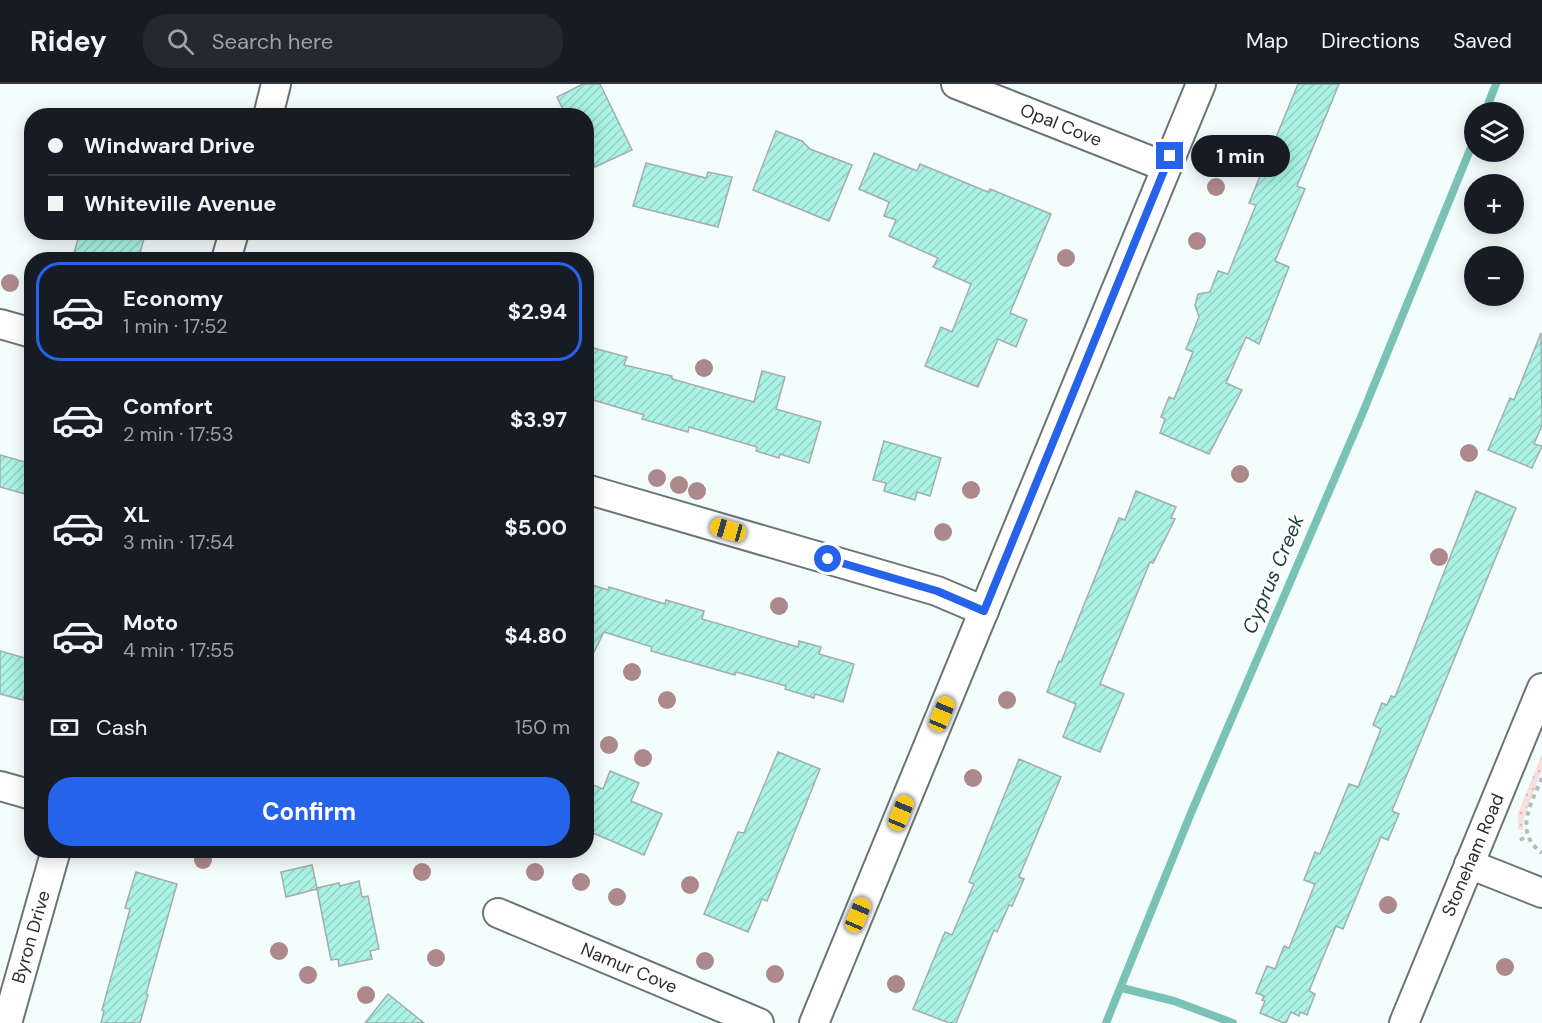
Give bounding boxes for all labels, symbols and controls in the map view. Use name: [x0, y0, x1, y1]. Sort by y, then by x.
search box: [143, 14, 563, 68]
text: Ridey: [30, 23, 107, 60]
icon: search: [164, 25, 197, 58]
text: Search here: [212, 27, 333, 56]
text: Map: [1246, 27, 1288, 55]
text: Directions: [1321, 27, 1420, 55]
text: Saved: [1453, 27, 1512, 55]
street label: Opal Cove: [1017, 98, 1105, 152]
map controls: [1464, 102, 1524, 306]
button: layers: [1464, 102, 1524, 162]
text: Windward Drive: [84, 131, 255, 160]
callout: 1 min: [1191, 135, 1290, 177]
route end: [1156, 142, 1183, 169]
text: 1 min: [1216, 143, 1265, 169]
button: +: [1464, 174, 1524, 234]
text: Whiteville Avenue: [84, 189, 277, 218]
button: −: [1464, 246, 1524, 306]
text: Economy: [123, 284, 223, 313]
icon: car: [51, 285, 105, 339]
text: $2.94: [508, 297, 567, 326]
text: 1 min · 17:52: [123, 313, 228, 339]
text: Comfort: [123, 392, 213, 421]
icon: car: [51, 393, 105, 447]
text: $3.97: [510, 405, 567, 434]
text: 2 min · 17:53: [123, 421, 234, 447]
text: XL: [123, 500, 150, 529]
icon: car: [51, 501, 105, 555]
water label: Cyprus Creek: [1236, 510, 1310, 638]
text: $5.00: [504, 513, 567, 542]
car: [708, 516, 748, 544]
text: 3 min · 17:54: [123, 529, 234, 555]
route start: [814, 545, 841, 572]
text: Moto: [123, 608, 178, 637]
icon: car: [51, 609, 105, 663]
text: $4.80: [504, 621, 567, 650]
text: 4 min · 17:55: [123, 637, 235, 663]
car: [927, 694, 957, 734]
icon: cash: [48, 711, 81, 744]
text: Cash: [96, 713, 147, 742]
text: 150 m: [515, 714, 570, 740]
button: Confirm: [48, 777, 570, 846]
street label: Stoneham Road: [1436, 790, 1510, 920]
car: [886, 793, 916, 833]
street label: Byron Drive: [6, 888, 56, 986]
car: [843, 895, 873, 935]
street label: Namur Cove: [577, 937, 681, 999]

